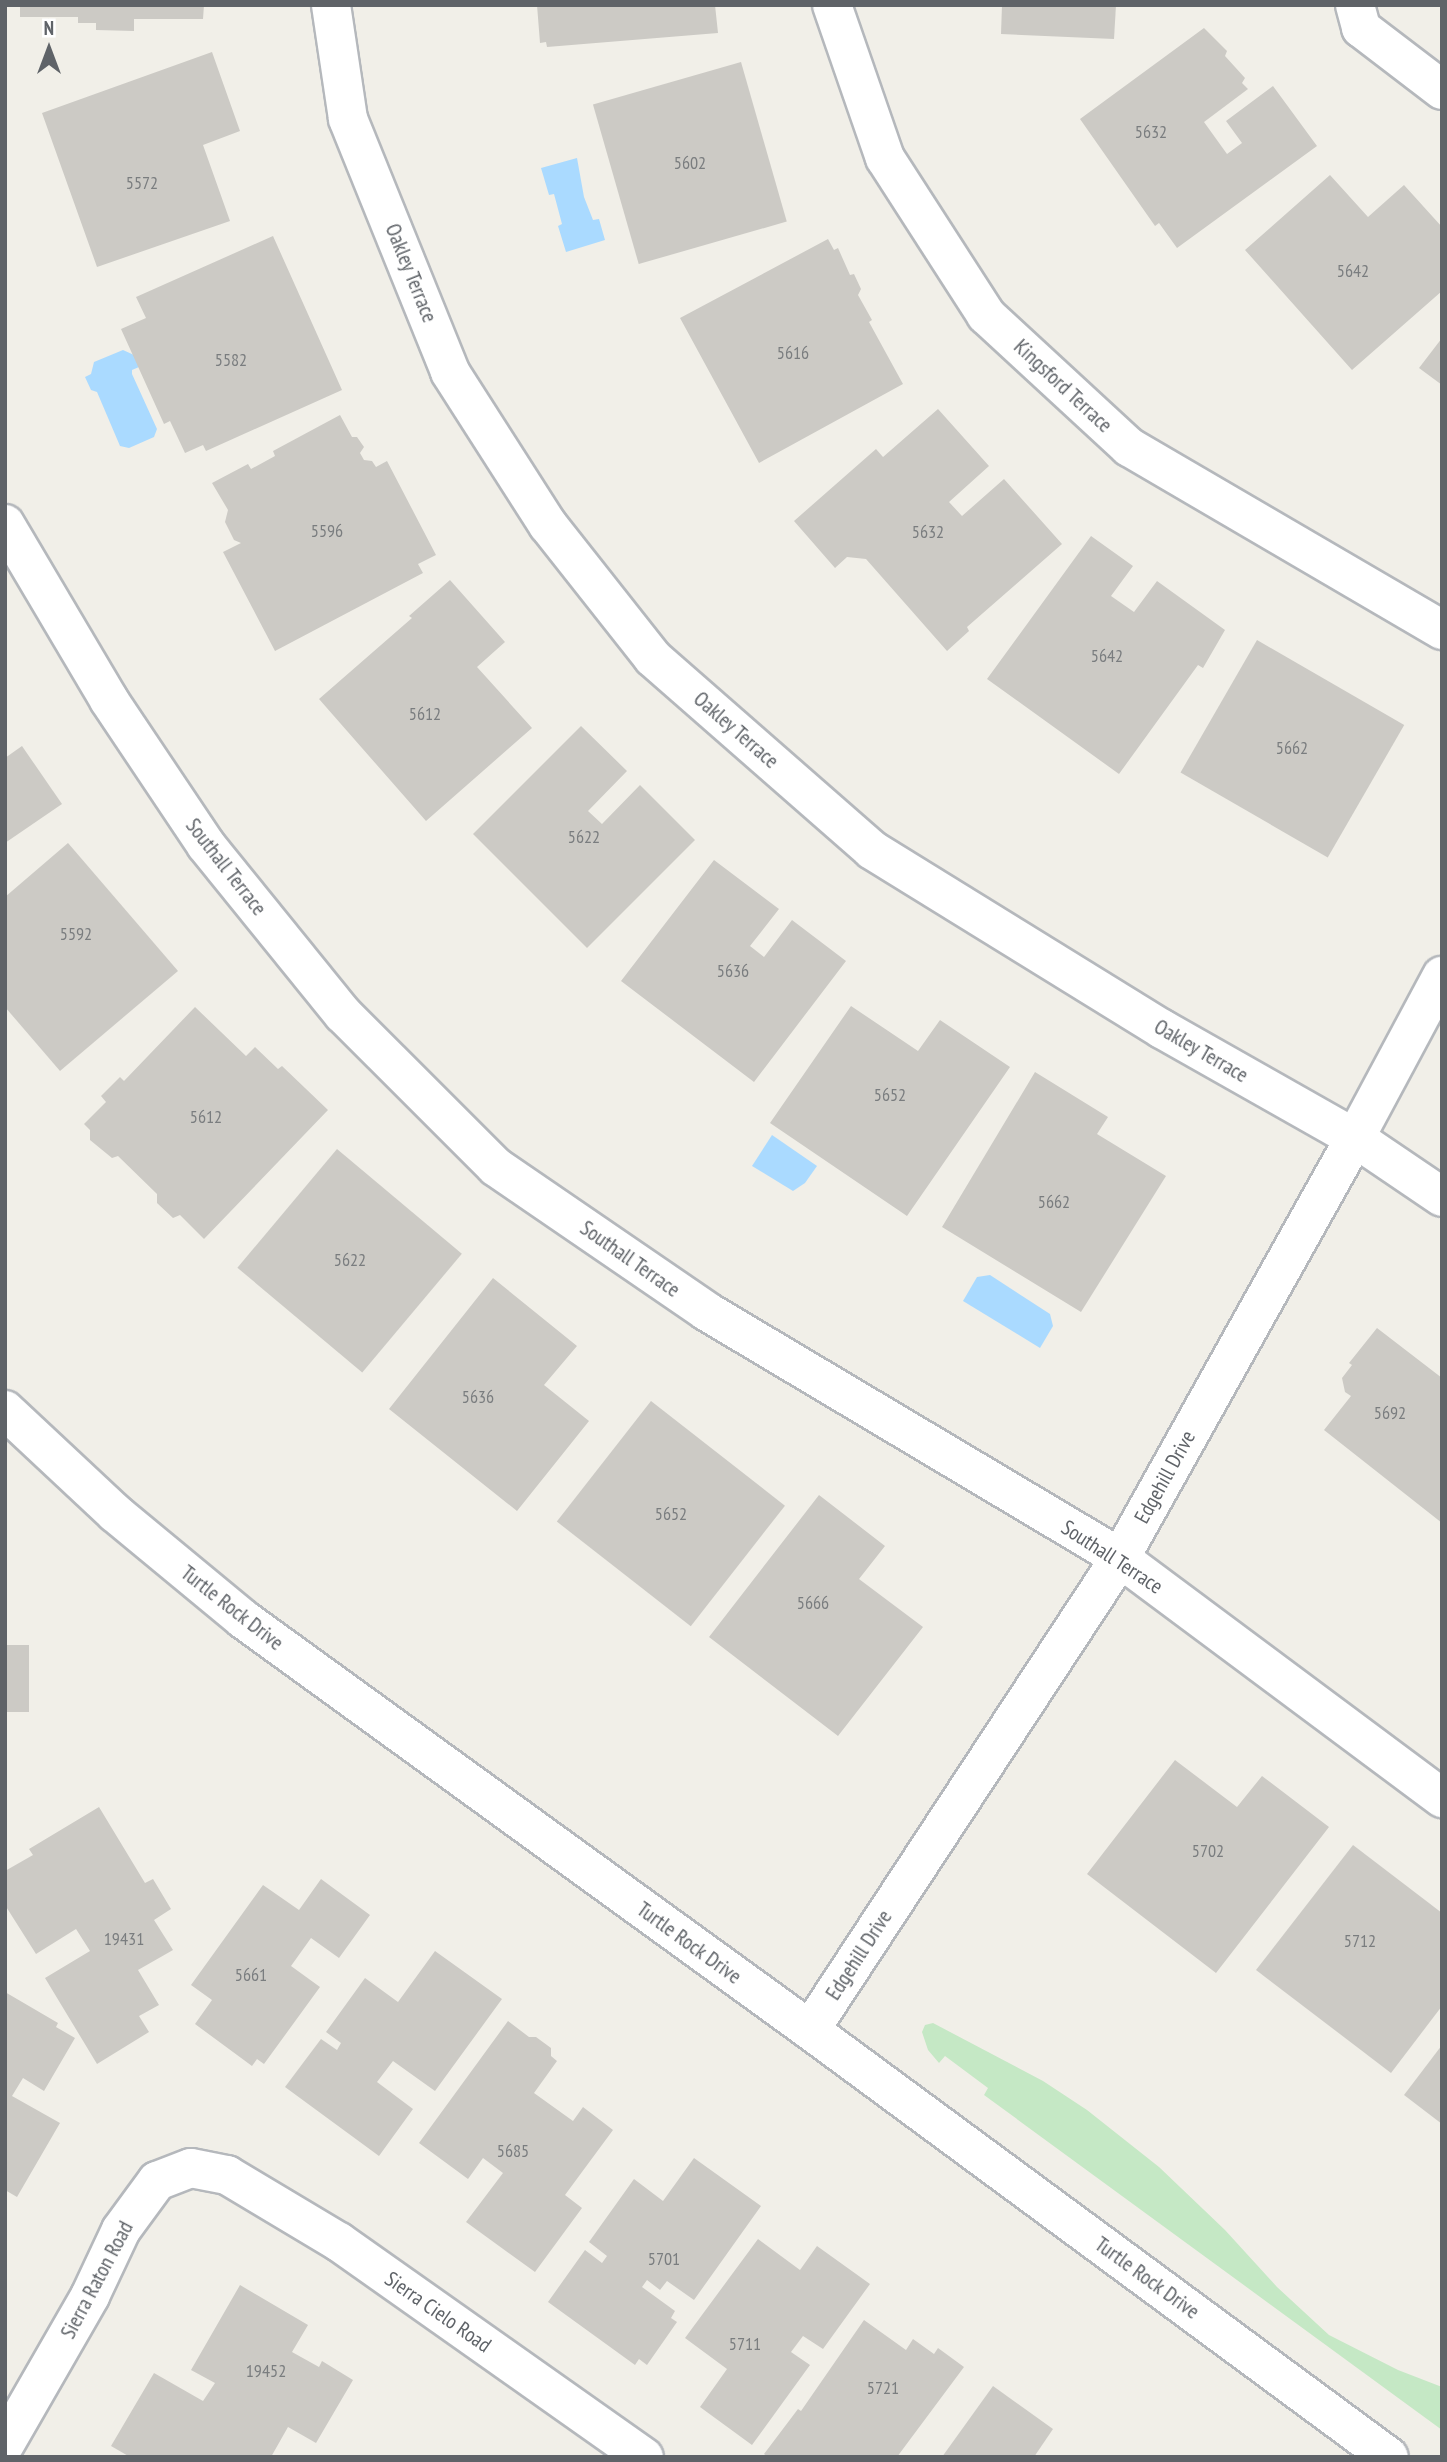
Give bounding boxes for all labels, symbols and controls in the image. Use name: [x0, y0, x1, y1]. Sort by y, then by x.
north arrow: [14, 14, 84, 84]
text: N: [44, 16, 54, 40]
house number: 5632: [1135, 121, 1167, 143]
house number: 5602: [674, 152, 706, 174]
house number: 5572: [126, 172, 158, 194]
street label: Oakley Terrace: [380, 219, 442, 327]
house number: 5642: [1337, 260, 1369, 282]
street label: Kingsford Terrace: [1009, 334, 1117, 438]
house number: 5616: [777, 342, 809, 364]
house number: 5582: [215, 349, 247, 371]
house number: 5596: [311, 520, 343, 542]
house number: 5632: [912, 521, 944, 543]
house number: 5642: [1091, 645, 1123, 667]
street label: Oakley Terrace: [688, 686, 784, 774]
house number: 5612: [409, 703, 441, 725]
house number: 5662: [1276, 737, 1308, 759]
street label: Southall Terrace: [180, 813, 272, 921]
house number: 5622: [568, 826, 600, 848]
house number: 5592: [60, 923, 92, 945]
house number: 5636: [717, 960, 749, 982]
street label: Oakley Terrace: [1149, 1014, 1253, 1088]
house number: 5652: [874, 1084, 906, 1106]
house number: 5612: [190, 1106, 222, 1128]
house number: 5662: [1038, 1191, 1070, 1213]
street label: Southall Terrace: [575, 1215, 685, 1303]
house number: 5622: [334, 1249, 366, 1271]
house number: 5636: [462, 1386, 494, 1408]
house number: 5692: [1374, 1402, 1406, 1424]
street label: Edgehill Drive: [1129, 1426, 1201, 1528]
house number: 5652: [655, 1503, 687, 1525]
street label: Southall Terrace: [1056, 1515, 1168, 1599]
street label: Turtle Rock Drive: [176, 1560, 288, 1656]
house number: 5666: [797, 1592, 829, 1614]
house number: 5702: [1192, 1840, 1224, 1862]
street label: Turtle Rock Drive: [632, 1897, 746, 1989]
street label: Edgehill Drive: [821, 1905, 897, 2005]
house number: 19431: [104, 1928, 144, 1950]
house number: 5712: [1344, 1930, 1376, 1952]
house number: 5661: [235, 1964, 267, 1986]
house number: 5685: [497, 2140, 529, 2162]
street label: Sierra Raton Road: [56, 2217, 138, 2343]
street label: Turtle Rock Drive: [1090, 2232, 1204, 2324]
house number: 5701: [648, 2248, 680, 2270]
street label: Sierra Cielo Road: [380, 2266, 496, 2358]
house number: 5711: [729, 2333, 761, 2355]
house number: 19452: [246, 2360, 286, 2382]
house number: 5721: [867, 2377, 899, 2399]

